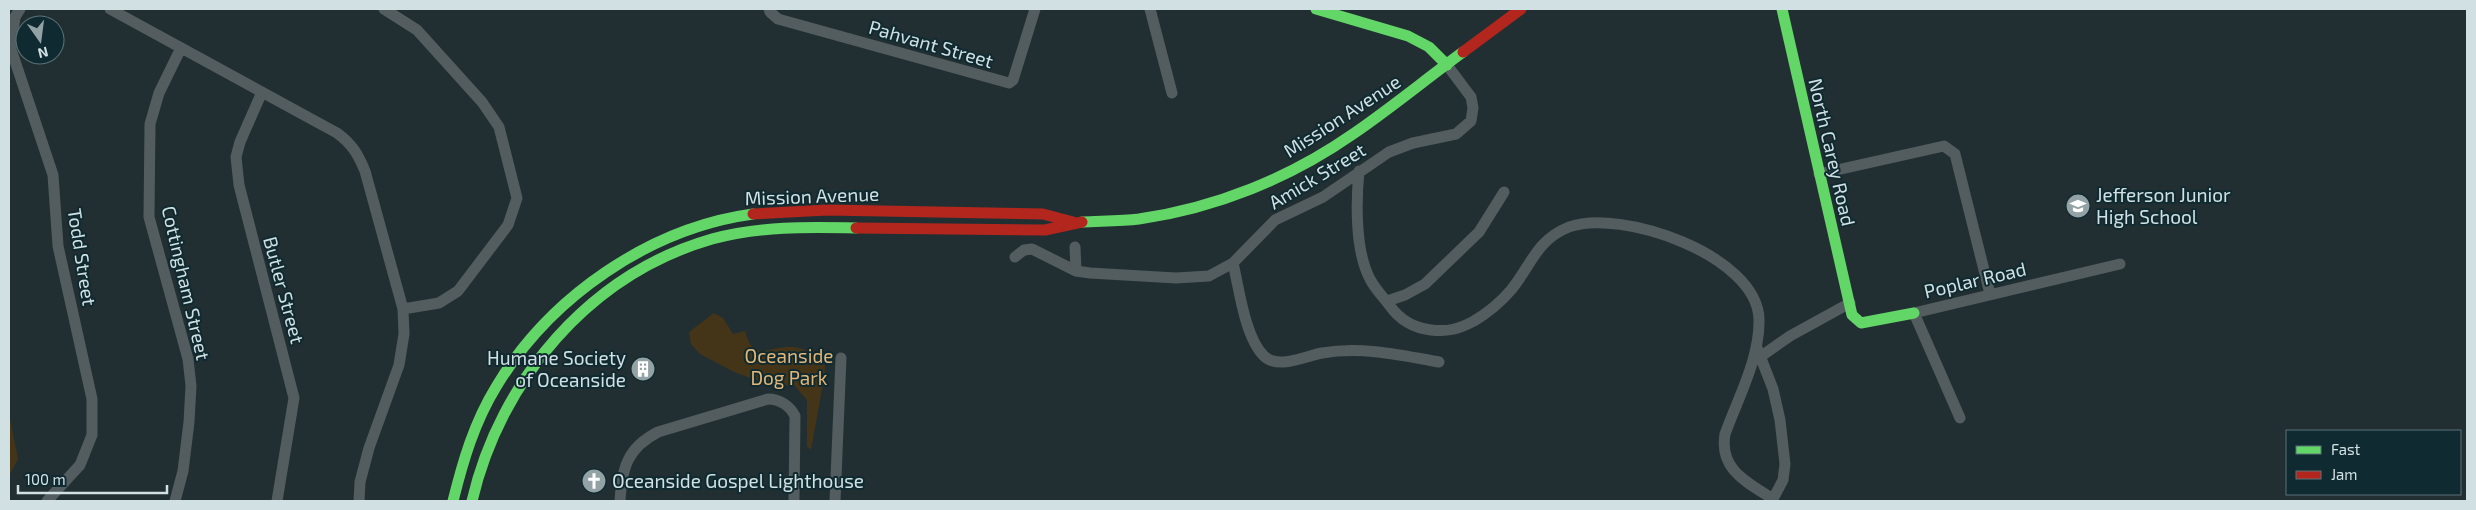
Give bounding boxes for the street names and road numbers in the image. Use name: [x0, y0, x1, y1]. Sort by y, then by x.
street label: Pahvant Street: [866, 15, 996, 72]
street label: Mission Avenue: [1279, 69, 1404, 162]
street label: North Carey Road: [1804, 76, 1861, 228]
street label: Amick Street: [1264, 138, 1369, 213]
street label: Mission Avenue: [744, 182, 880, 209]
street label: Cottingham Street: [158, 204, 215, 362]
street label: Todd Street: [63, 206, 102, 307]
street label: Butler Street: [259, 234, 310, 346]
street label: Poplar Road: [1922, 257, 2028, 302]

